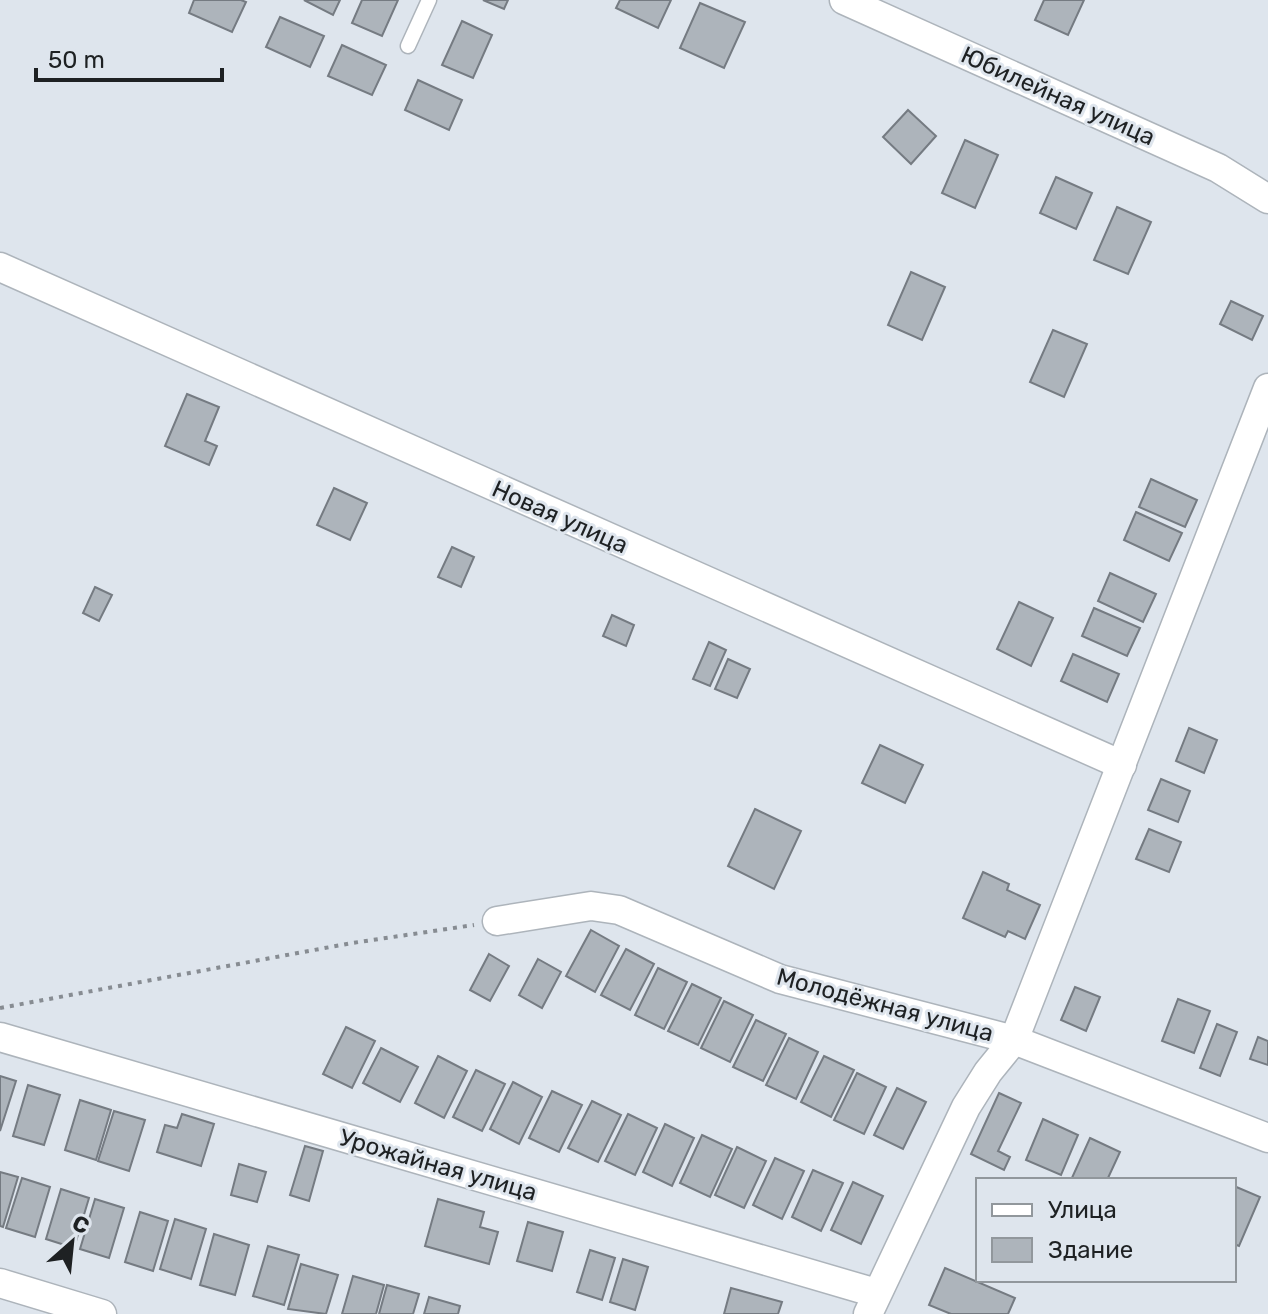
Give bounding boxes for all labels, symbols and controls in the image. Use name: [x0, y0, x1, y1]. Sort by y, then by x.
scale bar: [36, 32, 222, 82]
street label: Юбилейная улица: [957, 41, 1159, 151]
text: 50 m: [48, 46, 105, 74]
street label: Новая улица: [488, 475, 632, 559]
street label: Молодёжная улица: [774, 963, 996, 1047]
street label: Урожайная улица: [336, 1123, 540, 1207]
legend: [976, 1178, 1236, 1282]
text: Улица: [1048, 1196, 1117, 1224]
north arrow: [32, 1202, 112, 1282]
text: С: [68, 1209, 94, 1240]
text: Здание: [1048, 1236, 1133, 1264]

